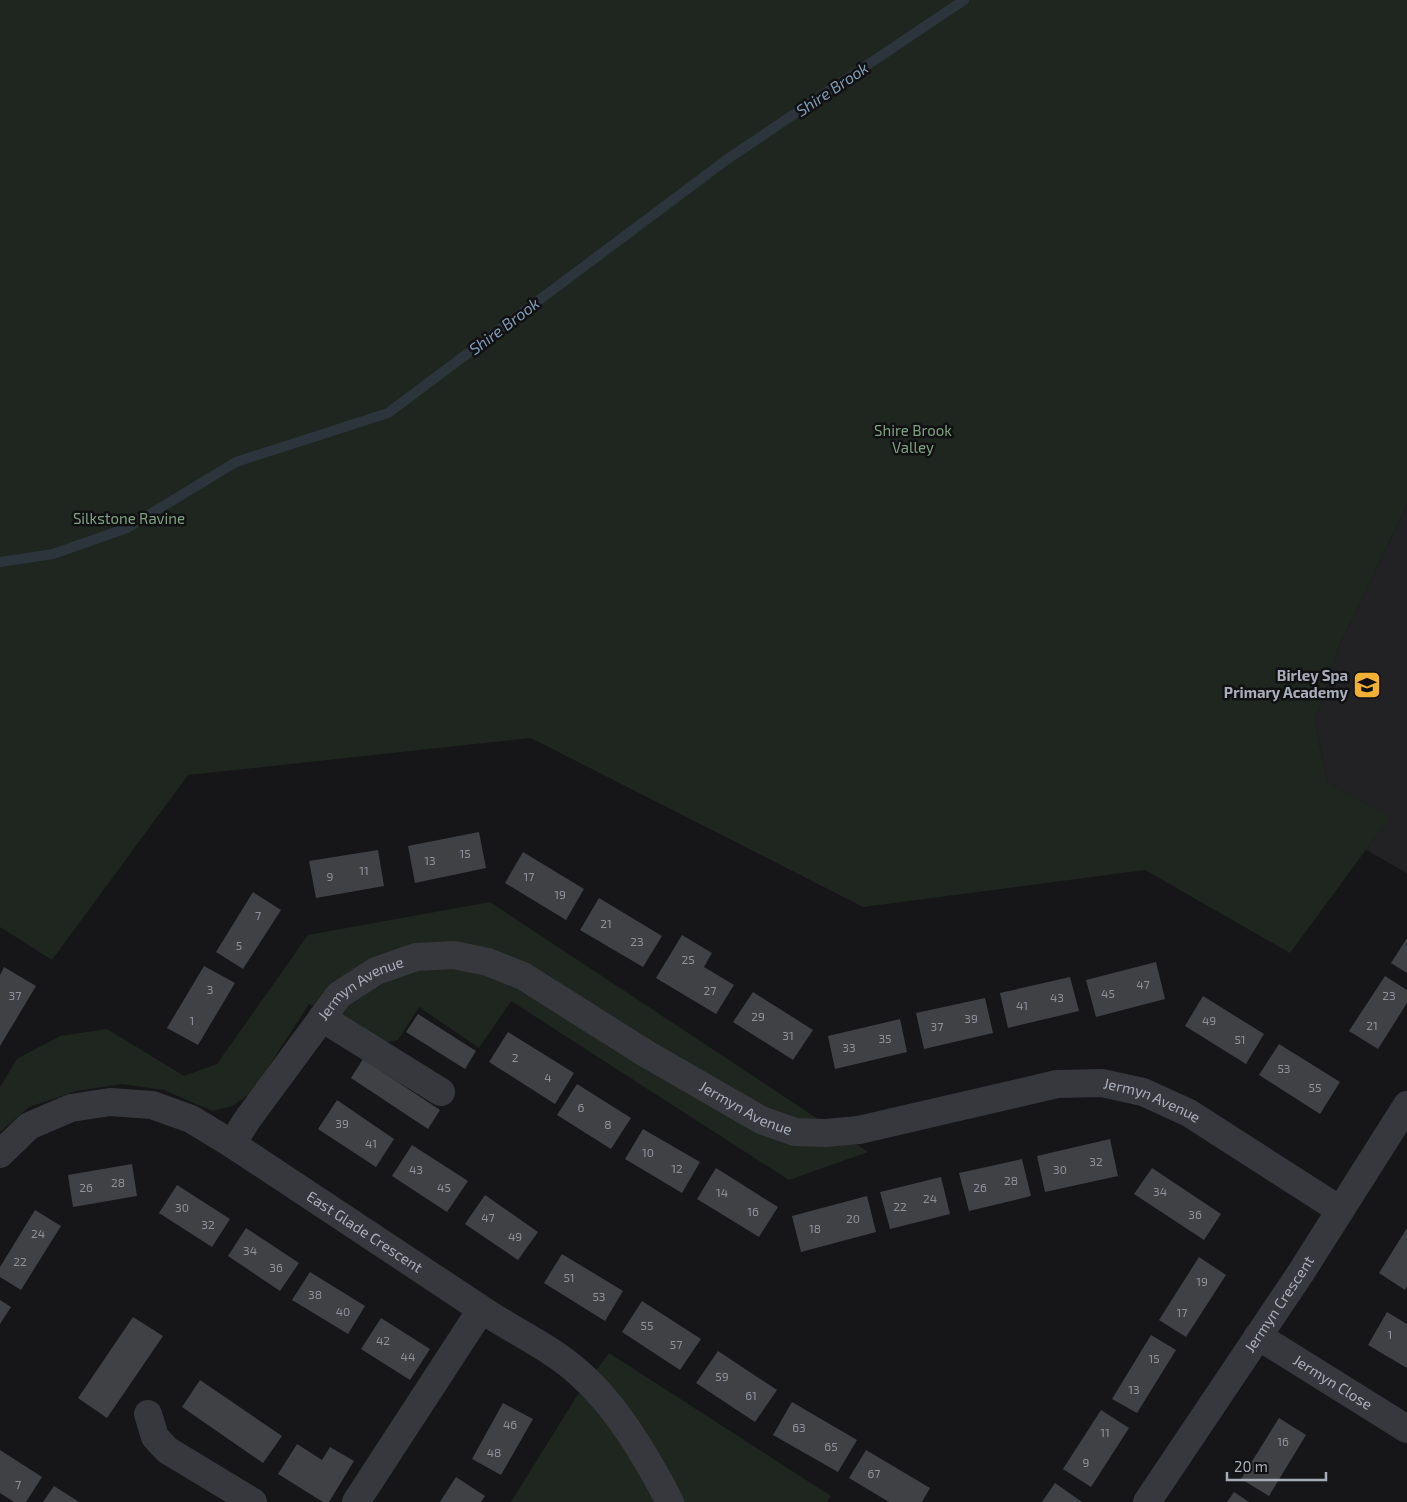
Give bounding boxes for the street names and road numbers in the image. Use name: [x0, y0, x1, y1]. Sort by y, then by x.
street label: Jermyn Avenue: [313, 952, 406, 1024]
street label: Jermyn Avenue: [1102, 1074, 1204, 1126]
street label: Jermyn Avenue: [697, 1076, 795, 1138]
street label: East Glade Crescent: [304, 1186, 427, 1276]
street label: Jermyn Crescent: [1240, 1252, 1317, 1355]
street label: Jermyn Close: [1290, 1350, 1376, 1413]

